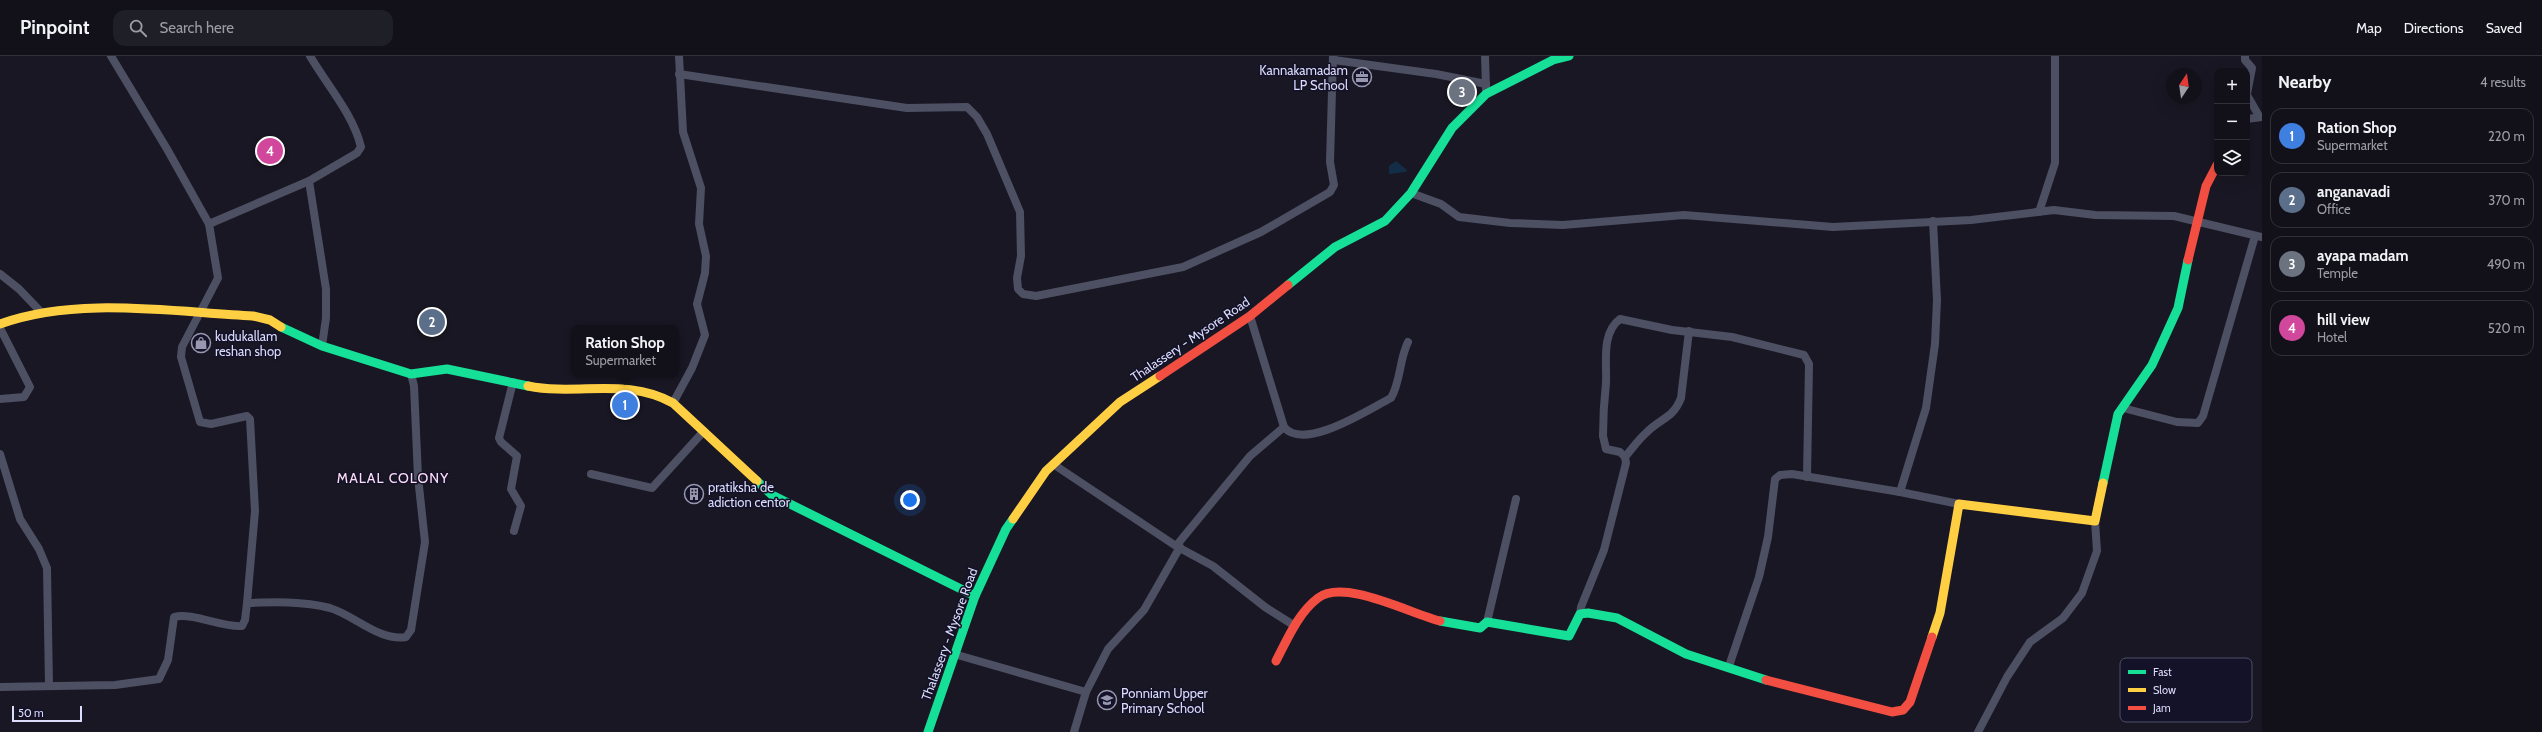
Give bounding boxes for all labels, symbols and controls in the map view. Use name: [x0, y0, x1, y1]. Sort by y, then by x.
search box: [113, 10, 393, 46]
text: Pinpoint: [20, 16, 89, 39]
icon: search: [127, 17, 149, 39]
text: Search here: [159, 19, 234, 37]
text: Map: [2356, 19, 2382, 37]
text: Directions: [2404, 19, 2464, 37]
text: Saved: [2486, 19, 2522, 37]
place label: Kannakamadam LP School: [1259, 62, 1348, 93]
office icon: Kannakamadam LP School: [1351, 66, 1373, 88]
north arrow: [2166, 68, 2202, 104]
map controls: [2214, 68, 2250, 176]
button: +: [2214, 68, 2250, 104]
text: Nearby: [2278, 72, 2331, 92]
text: 4 results: [2480, 74, 2526, 90]
pin: 3: [1449, 77, 1475, 107]
button: −: [2214, 104, 2250, 140]
text: Ration Shop: [2317, 119, 2397, 137]
text: 1: [2290, 128, 2294, 144]
text: 220 m: [2488, 128, 2525, 144]
pin: 4: [257, 136, 283, 166]
text: Supermarket: [2317, 137, 2388, 153]
button: layers: [2214, 140, 2250, 176]
text: anganavadi: [2317, 183, 2390, 201]
text: 2: [2289, 192, 2295, 208]
text: 370 m: [2488, 192, 2525, 208]
text: Office: [2317, 201, 2351, 217]
text: ayapa madam: [2317, 247, 2409, 265]
text: 3: [2288, 256, 2296, 272]
text: 490 m: [2487, 256, 2525, 272]
text: Temple: [2317, 265, 2358, 281]
street label: Thalassery - Mysore Road: [1128, 293, 1252, 385]
pin: 2: [419, 307, 445, 337]
text: hill view: [2317, 311, 2370, 329]
text: 4: [2288, 320, 2296, 336]
text: 520 m: [2488, 320, 2525, 336]
popup: [571, 325, 679, 377]
place label: kudukallam reshan shop: [215, 328, 281, 359]
text: Hotel: [2317, 329, 2347, 345]
shop icon: kudukallam reshan shop: [190, 332, 212, 354]
text: Ration Shop: [585, 334, 665, 352]
text: Supermarket: [585, 352, 656, 368]
pin: 1: [612, 390, 638, 420]
district label: MALAL COLONY: [337, 469, 449, 487]
place label: pratiksha de adiction centor: [708, 479, 791, 510]
building icon: pratiksha de adiction centor: [683, 483, 705, 505]
your location: [900, 490, 920, 510]
street label: Thalassery - Mysore Road: [918, 566, 980, 702]
legend: [2120, 658, 2252, 722]
text: Fast: [2153, 665, 2172, 679]
text: Slow: [2153, 683, 2176, 697]
place label: Ponniam Upper Primary School: [1121, 685, 1209, 716]
school or university icon: Ponniam Upper Primary School: [1096, 689, 1118, 711]
text: Jam: [2152, 701, 2171, 715]
scale bar: [12, 704, 82, 723]
text: 50 m: [18, 706, 44, 720]

